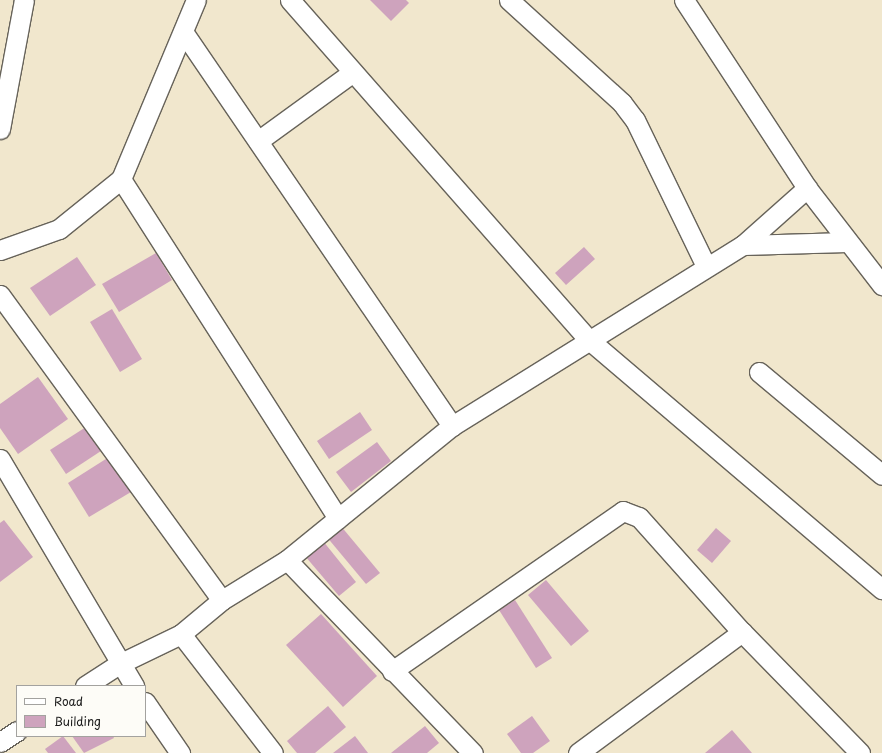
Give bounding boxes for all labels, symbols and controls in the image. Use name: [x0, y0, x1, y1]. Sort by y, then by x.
legend: [16, 685, 146, 737]
text: Road: [54, 692, 83, 710]
text: Building: [54, 712, 101, 730]

